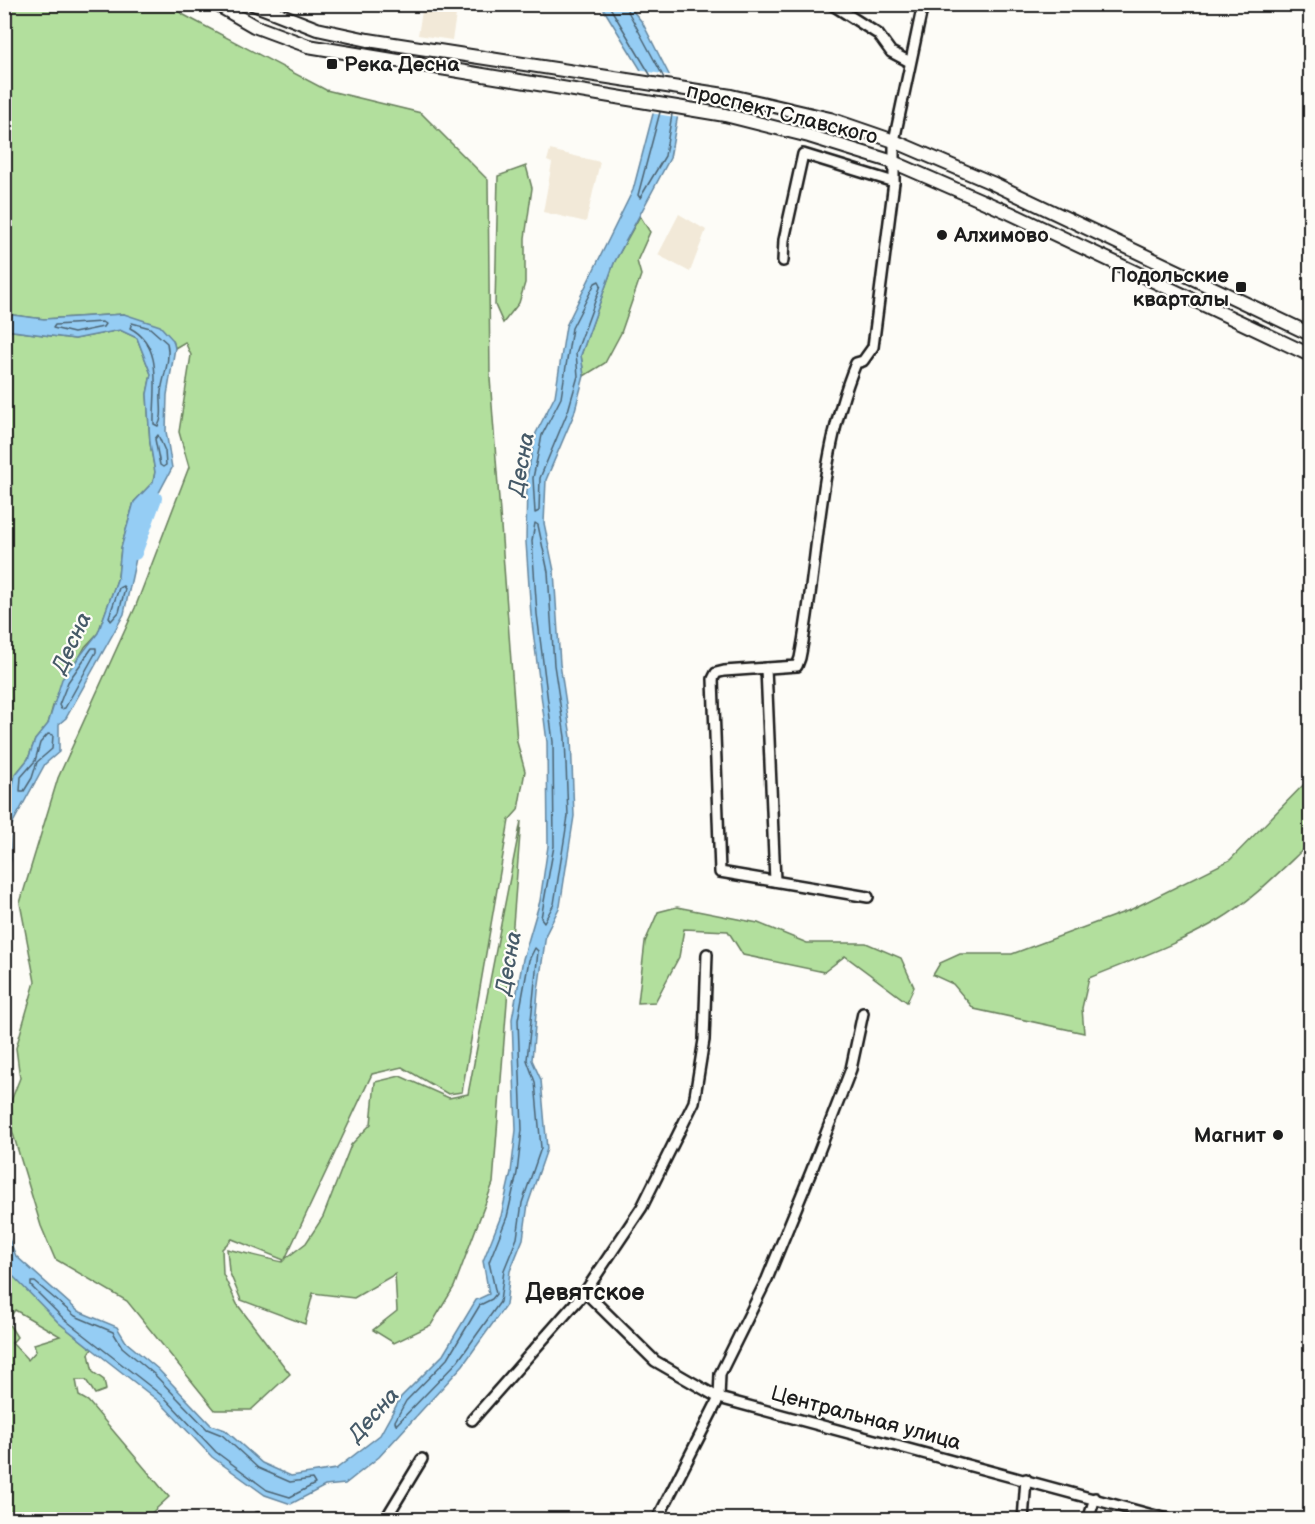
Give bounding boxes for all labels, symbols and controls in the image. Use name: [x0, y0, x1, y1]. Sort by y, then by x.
place label: Река Десна: [344, 52, 460, 77]
marker: Река Десна: [325, 57, 339, 71]
street label: проспект Славского: [684, 78, 880, 150]
place label: Алхимово: [953, 223, 1049, 248]
marker: Алхимово: [935, 228, 949, 242]
place label: Подольские кварталы: [1111, 263, 1229, 312]
marker: Подольские кварталы: [1234, 280, 1248, 294]
water label: Десна: [503, 430, 541, 500]
water label: Десна: [45, 608, 98, 680]
water label: Десна: [490, 929, 528, 999]
place label: Магнит: [1194, 1123, 1266, 1148]
marker: Магнит: [1271, 1128, 1285, 1142]
district label: Девятское: [525, 1278, 645, 1307]
street label: Центральная улица: [768, 1381, 964, 1456]
water label: Десна: [341, 1382, 405, 1449]

